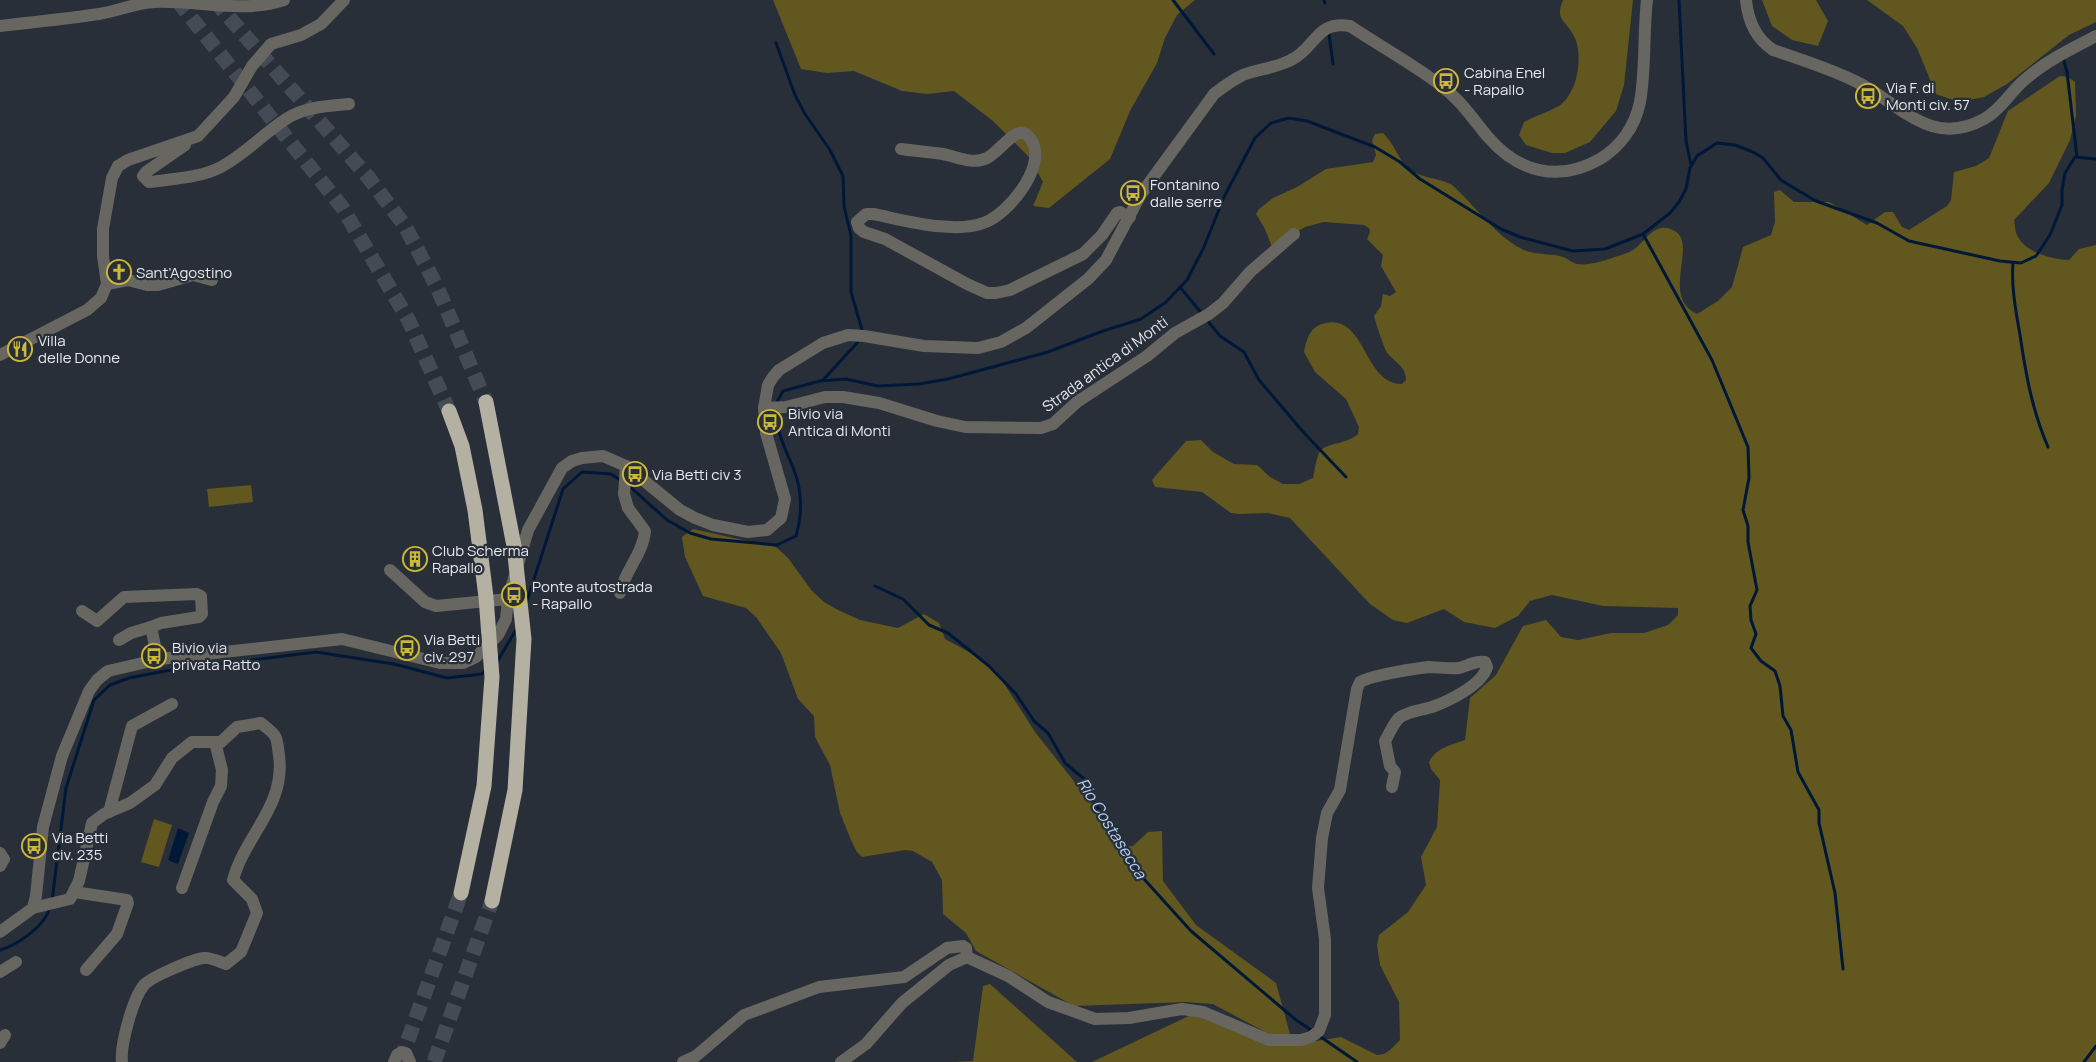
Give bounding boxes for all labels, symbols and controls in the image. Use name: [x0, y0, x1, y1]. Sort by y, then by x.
place label: Cabina Enel - Rapallo: [1464, 62, 1545, 100]
bus stop icon: Cabina Enel - Rapallo: [1433, 68, 1459, 94]
place label: Via F. di Monti civ. 57: [1886, 77, 1970, 115]
bus stop icon: Via F. di Monti civ. 57: [1855, 83, 1881, 109]
place label: Fontanino dalle serre: [1150, 174, 1222, 212]
bus stop icon: Fontanino dalle serre: [1120, 180, 1146, 206]
church icon: Sant'Agostino: [106, 259, 132, 285]
place label: Sant'Agostino: [136, 262, 232, 283]
street label: Strada antica di Monti: [1038, 311, 1172, 417]
place label: Villa delle Donne: [38, 330, 120, 368]
restaurant icon: Villa delle Donne: [7, 336, 33, 362]
place label: Bivio via Antica di Monti: [788, 403, 891, 441]
bus stop icon: Bivio via Antica di Monti: [757, 409, 783, 435]
bus stop icon: Via Betti civ 3: [622, 461, 648, 487]
place label: Via Betti civ 3: [652, 464, 742, 485]
place label: Club Scherma Rapallo: [432, 540, 529, 578]
building icon: Club Scherma Rapallo: [402, 546, 428, 572]
place label: Ponte autostrada - Rapallo: [532, 576, 653, 614]
bus stop icon: Ponte autostrada - Rapallo: [501, 582, 527, 608]
place label: Via Betti civ. 297: [424, 629, 480, 667]
bus stop icon: Via Betti civ. 297: [394, 635, 420, 661]
place label: Bivio via privata Ratto: [172, 637, 261, 675]
bus stop icon: Bivio via privata Ratto: [141, 643, 167, 669]
water label: Rio Costasecca: [1072, 773, 1152, 884]
place label: Via Betti civ. 235: [52, 827, 108, 865]
bus stop icon: Via Betti civ. 235: [21, 833, 47, 859]

